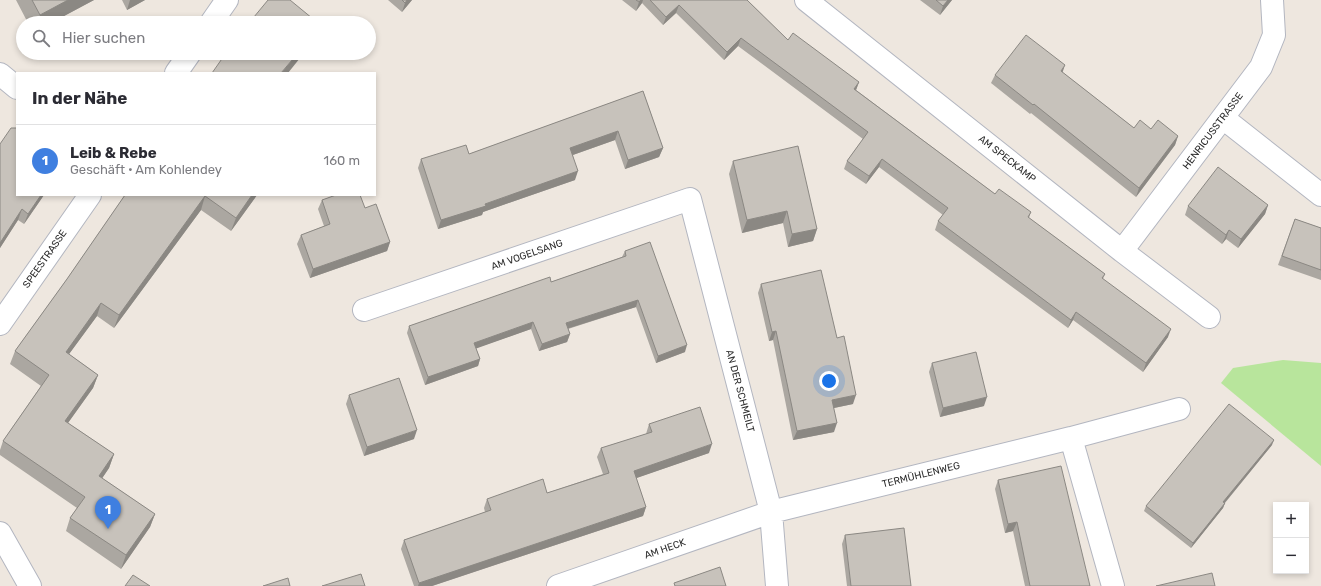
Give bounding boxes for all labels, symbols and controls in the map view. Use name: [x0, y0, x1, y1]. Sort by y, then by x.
search box: [16, 16, 376, 60]
icon: search: [30, 27, 52, 49]
text: Hier suchen: [62, 29, 145, 47]
text: In der Nähe: [32, 88, 127, 108]
street label: HENRICUSSTRASSE: [1180, 90, 1246, 172]
street label: AM SPECKAMP: [976, 133, 1039, 185]
text: Leib & Rebe: [70, 144, 157, 162]
text: 1: [42, 153, 48, 168]
text: 160 m: [324, 153, 360, 168]
text: Geschäft · Am Kohlendey: [70, 162, 222, 177]
street label: SPEESTRASSE: [20, 228, 70, 290]
street label: AM VOGELSANG: [490, 237, 565, 273]
street label: AN DER SCHMEILT: [723, 348, 757, 434]
your location: [819, 371, 839, 391]
street label: TERMÜHLENWEG: [881, 459, 961, 490]
pin: 1: [95, 496, 121, 529]
map controls: [1273, 502, 1309, 574]
button: +: [1273, 502, 1309, 538]
street label: AM HECK: [643, 536, 687, 562]
button: −: [1273, 538, 1309, 574]

